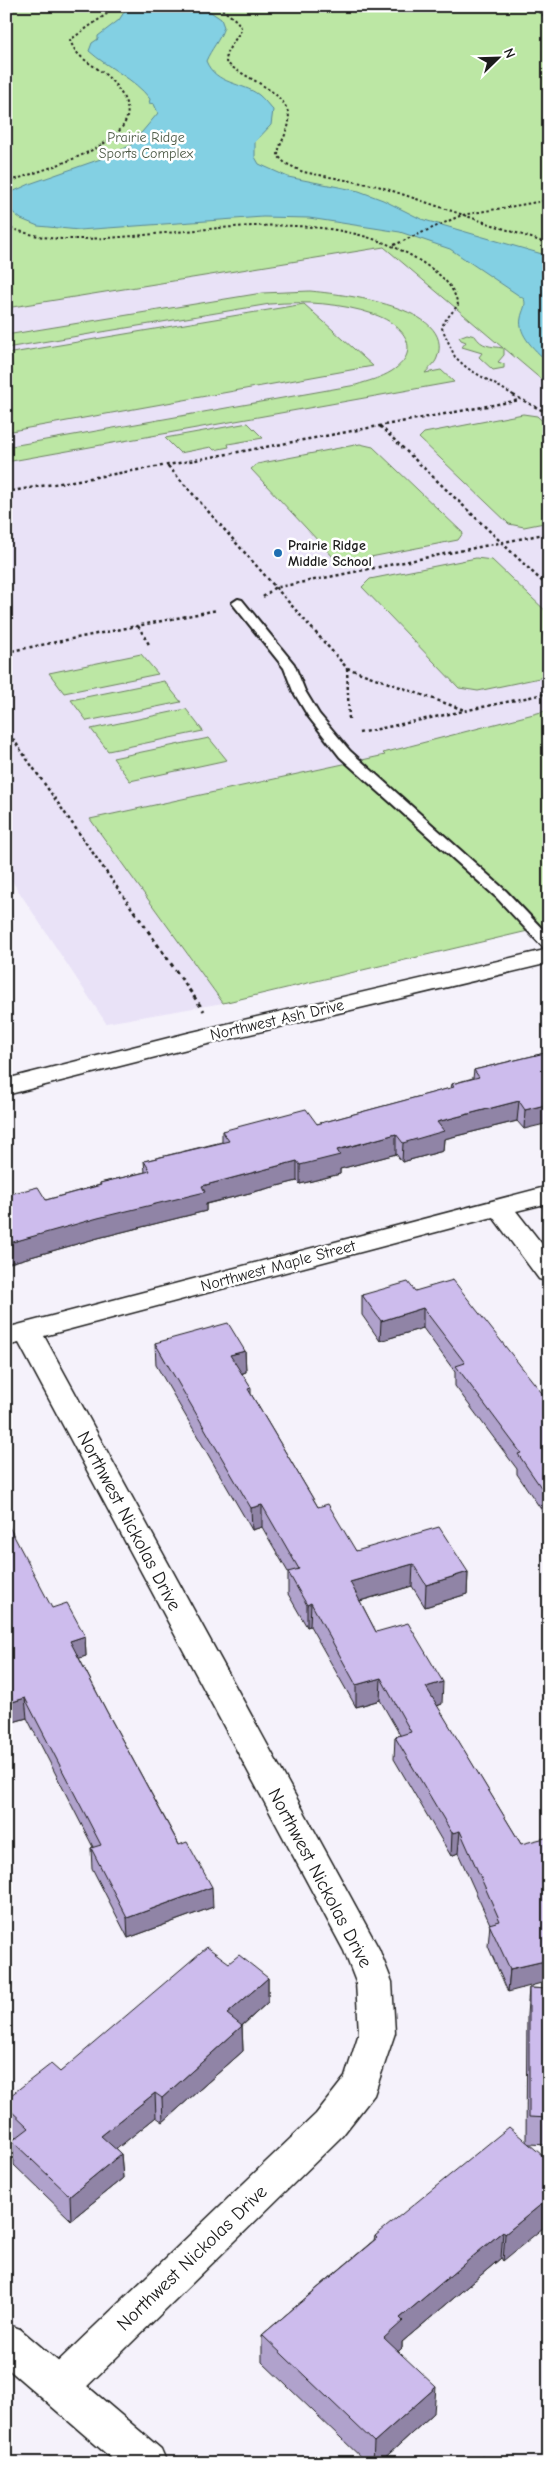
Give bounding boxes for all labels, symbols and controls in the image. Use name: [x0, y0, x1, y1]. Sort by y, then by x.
north arrow: [472, 32, 522, 82]
text: N: [500, 46, 519, 61]
park label: Prairie Ridge Sports Complex: [99, 129, 194, 162]
place label: Prairie Ridge Middle School: [288, 537, 372, 570]
marker: Prairie Ridge Middle School: [272, 547, 284, 559]
street label: Northwest Ash Drive: [208, 996, 346, 1044]
street label: Northwest Maple Street: [199, 1237, 358, 1295]
street label: Northwest Nickolas Drive: [72, 1428, 186, 1614]
street label: Northwest Nickolas Drive: [263, 1785, 377, 1971]
street label: Northwest Nickolas Drive: [112, 2181, 272, 2335]

